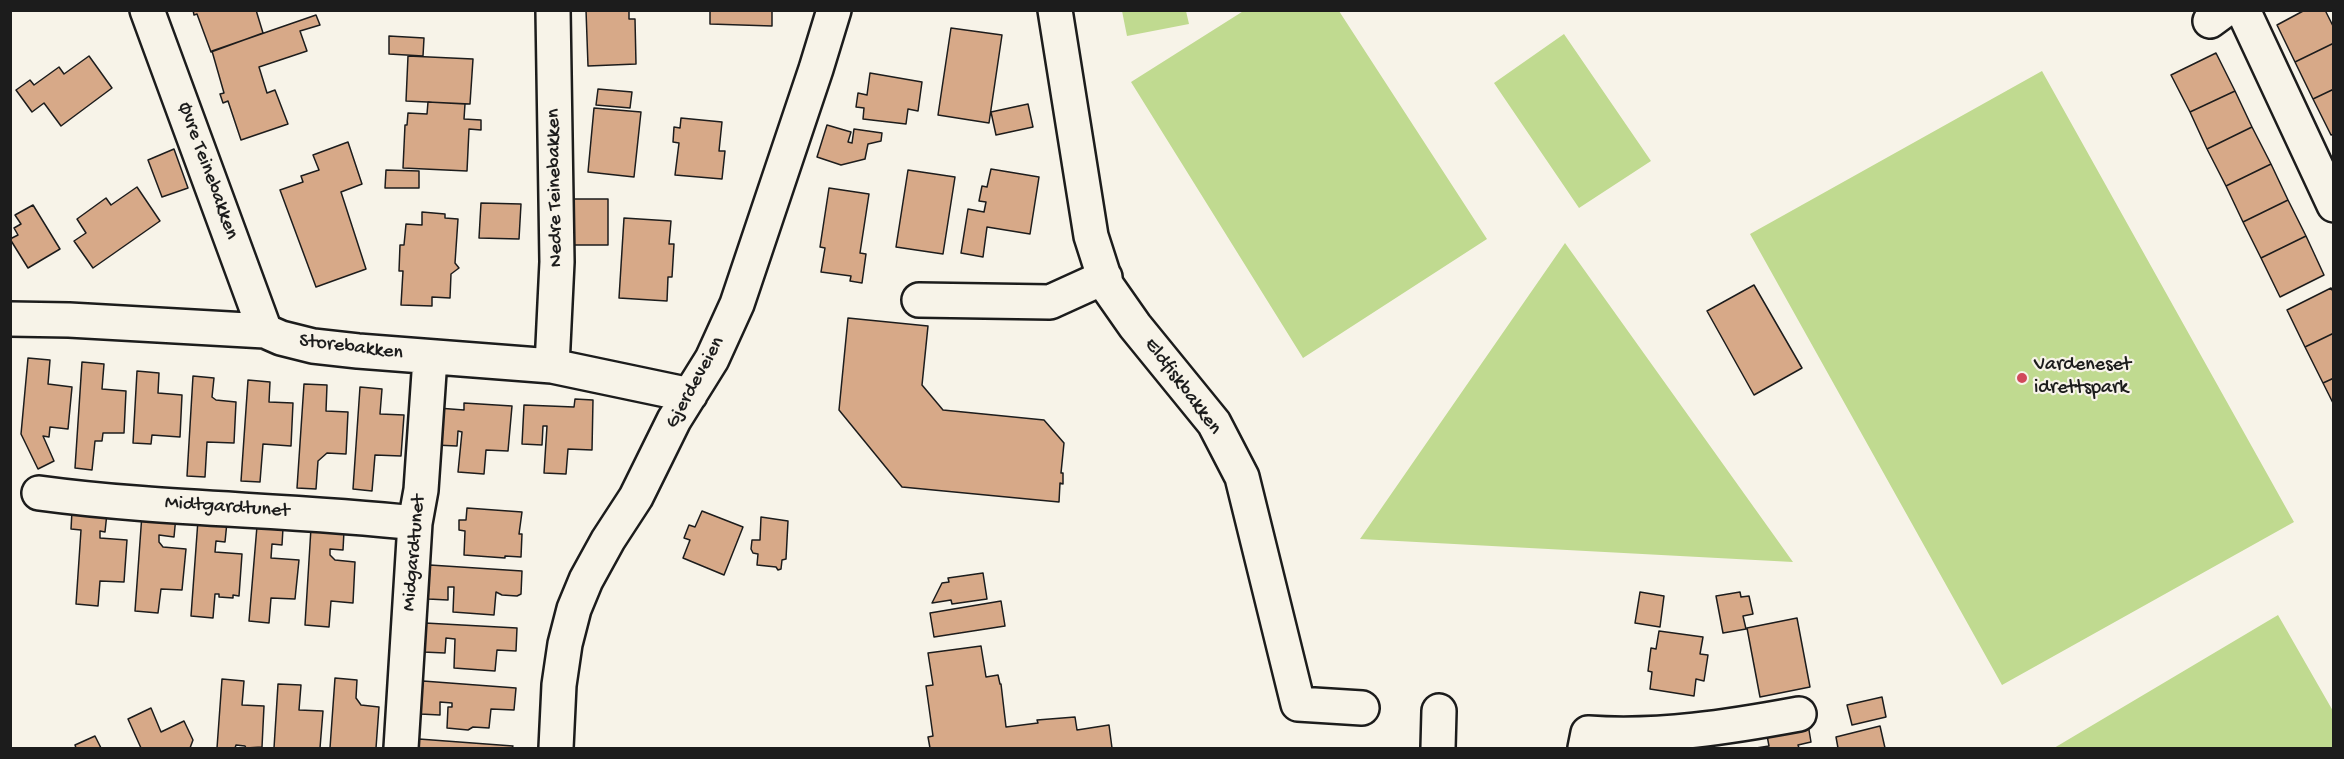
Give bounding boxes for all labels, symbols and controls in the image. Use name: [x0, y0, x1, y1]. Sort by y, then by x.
street label: Øvre Teinebakken: [171, 99, 243, 243]
street label: Nedre Teinebakken: [543, 108, 569, 268]
street label: Storebakken: [298, 330, 404, 366]
street label: Gjerdeveien: [661, 333, 731, 433]
street label: Eldfiskbakken: [1138, 334, 1226, 440]
place label: Vardeneset idrettspark: [2034, 354, 2131, 401]
marker: Vardeneset idrettspark: [2015, 371, 2029, 385]
street label: Midtgardtunet: [164, 492, 290, 524]
street label: Midgardtunet: [398, 494, 432, 612]

